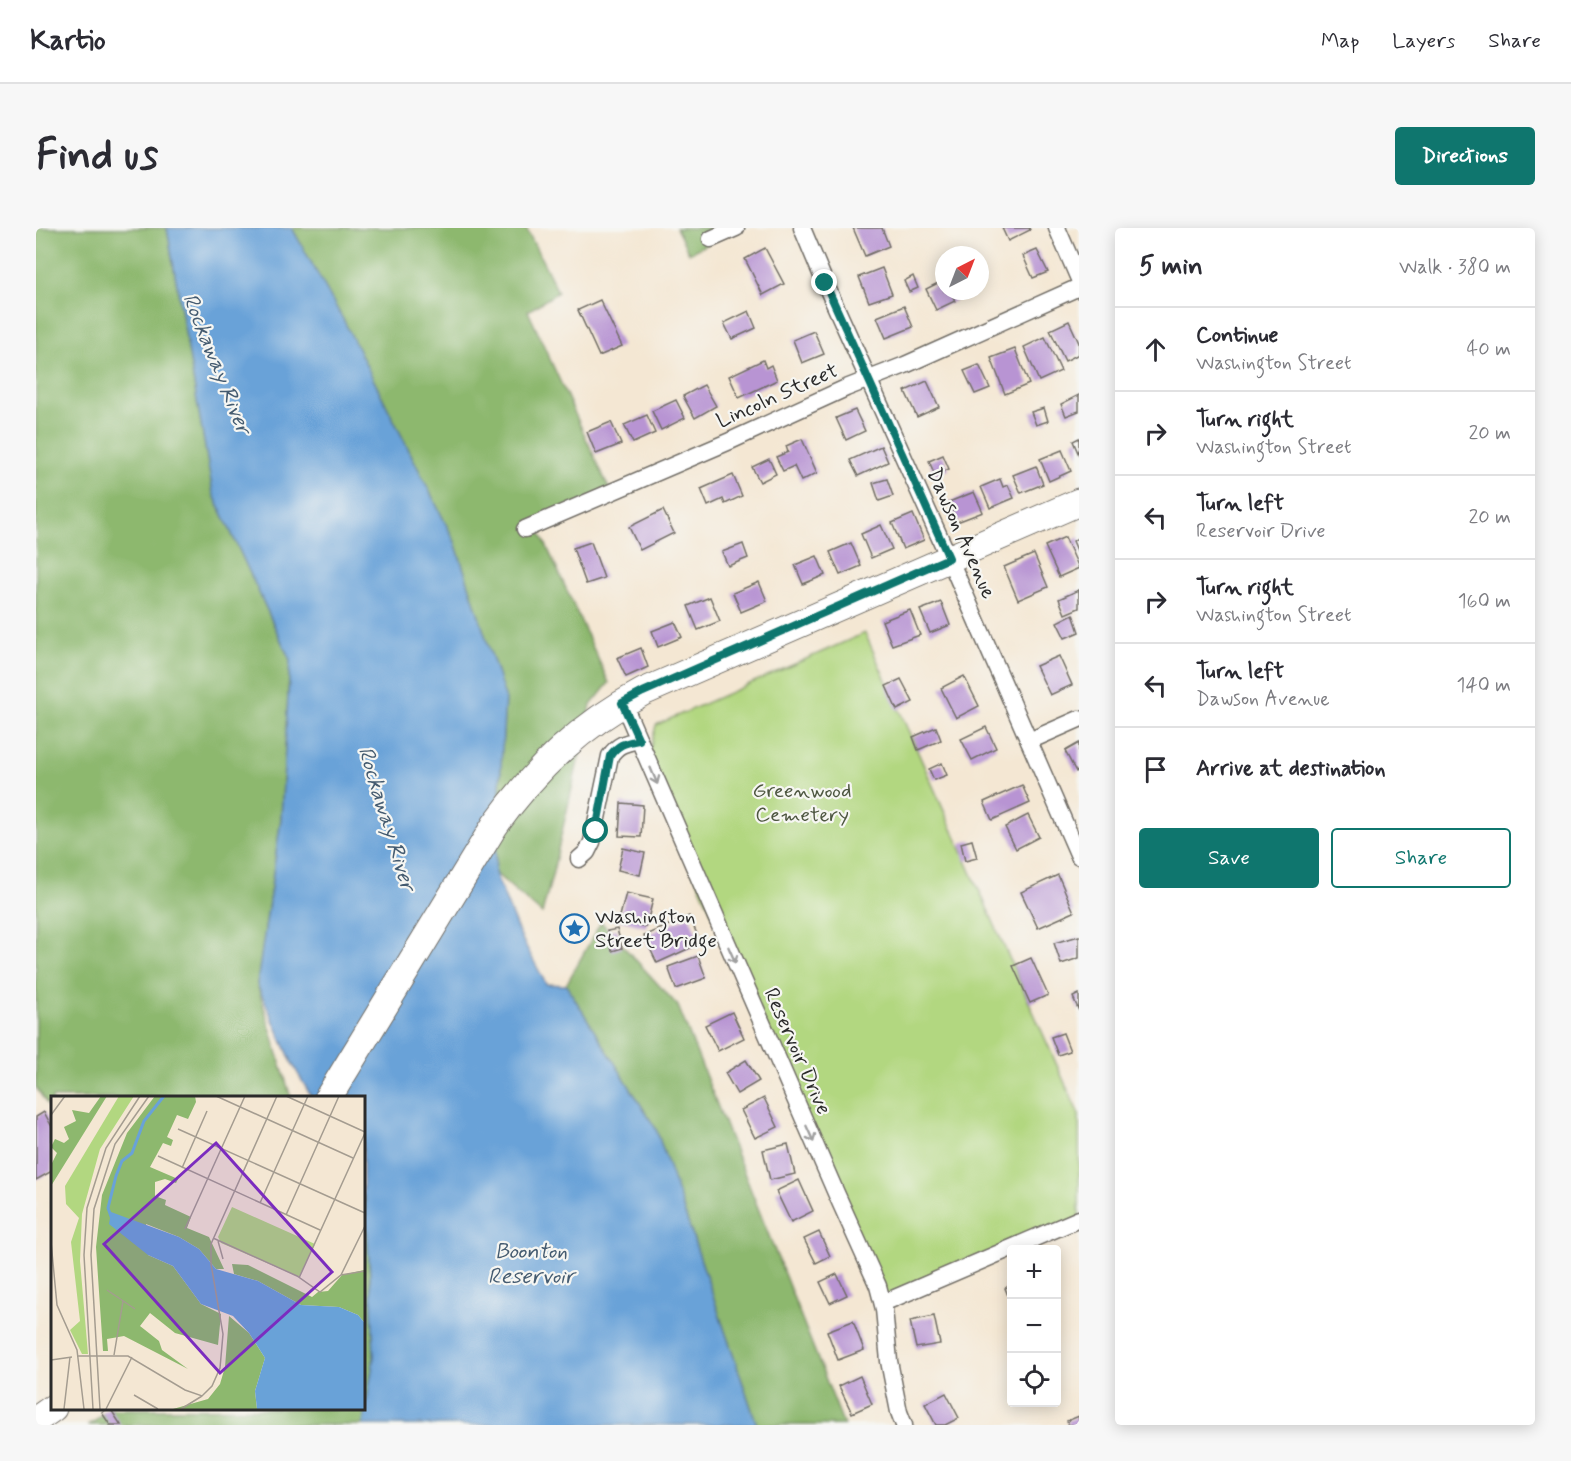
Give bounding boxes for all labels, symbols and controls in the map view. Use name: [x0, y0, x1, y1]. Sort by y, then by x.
text: Kartio: [30, 23, 106, 60]
text: Map: [1321, 27, 1359, 55]
text: Layers: [1392, 27, 1455, 55]
text: Share: [1488, 27, 1541, 55]
button: Directions: [1395, 127, 1535, 185]
text: Find us: [36, 129, 158, 184]
north arrow: [935, 246, 989, 300]
text: 5 min: [1139, 250, 1203, 284]
text: Walk · 380 m: [1399, 254, 1511, 281]
route end: [811, 269, 837, 295]
water label: Rockaway River: [175, 289, 258, 441]
text: Continue: [1196, 322, 1278, 350]
icon: ahead: [1139, 333, 1172, 366]
text: 40 m: [1467, 336, 1511, 363]
text: Washington Street: [1196, 350, 1351, 377]
street label: Lincoln Street: [712, 357, 843, 435]
text: Turn right: [1196, 406, 1294, 434]
icon: right: [1139, 417, 1172, 450]
text: 20 m: [1468, 420, 1511, 447]
text: Washington Street: [1196, 434, 1351, 461]
street label: Dawson Avenue: [920, 464, 1002, 603]
text: Turn left: [1196, 490, 1284, 518]
icon: left: [1139, 501, 1172, 534]
text: 20 m: [1468, 504, 1511, 531]
text: Reservoir Drive: [1196, 518, 1326, 545]
text: Turn right: [1196, 574, 1294, 602]
icon: right: [1139, 585, 1172, 618]
text: 160 m: [1458, 588, 1511, 615]
text: Washington Street: [1196, 602, 1351, 629]
text: Turn left: [1196, 658, 1284, 686]
icon: left: [1139, 669, 1172, 702]
text: 140 m: [1457, 672, 1511, 699]
text: Dawson Avenue: [1196, 686, 1330, 713]
water label: Rockaway River: [351, 743, 422, 897]
icon: arrive: [1139, 753, 1172, 786]
text: Arrive at destination: [1196, 755, 1386, 783]
one-way arrow: [649, 766, 660, 785]
park label: Greenwood Cemetery: [752, 777, 852, 829]
route start: [582, 817, 608, 843]
button: Save: [1139, 828, 1319, 888]
button: Share: [1331, 828, 1511, 888]
place label: Washington Street Bridge: [595, 903, 717, 957]
place icon: Washington Street Bridge: [558, 912, 590, 944]
one-way arrow: [727, 945, 738, 964]
street label: Reservoir Drive: [757, 984, 838, 1119]
inset map: [51, 1096, 364, 1410]
one-way arrow: [804, 1124, 816, 1142]
water label: Boonton Reservoir: [488, 1238, 577, 1291]
map controls: [1007, 1245, 1061, 1407]
button: +: [1007, 1245, 1061, 1299]
button: −: [1007, 1299, 1061, 1353]
button: locate: [1007, 1353, 1061, 1407]

